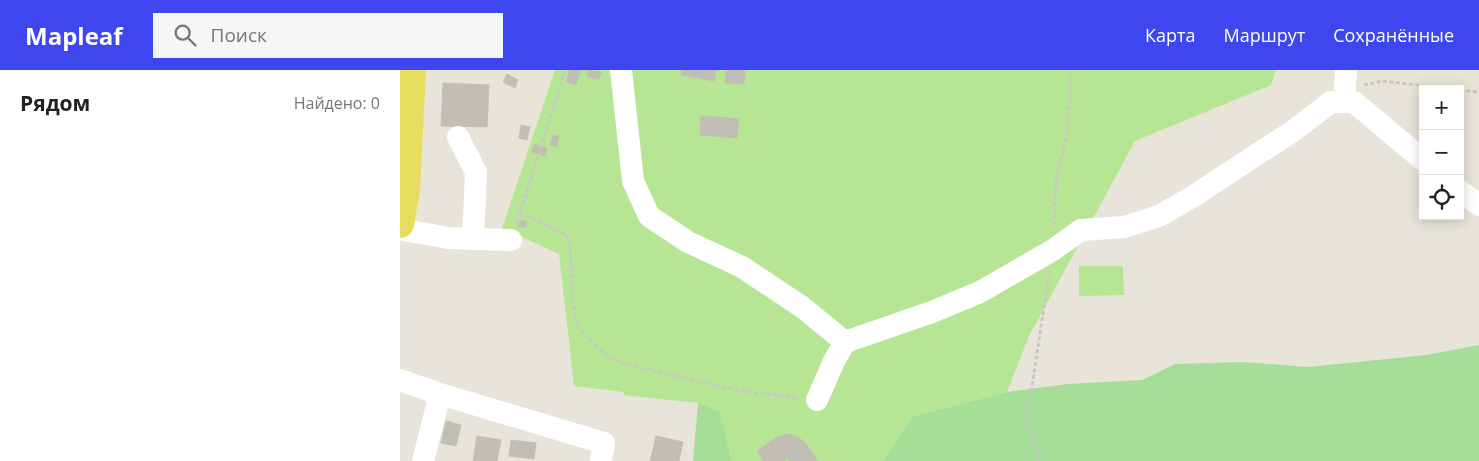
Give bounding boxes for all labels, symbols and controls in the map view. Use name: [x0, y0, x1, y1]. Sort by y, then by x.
search box: [153, 13, 503, 58]
text: Mapleaf: [25, 19, 123, 52]
icon: search: [171, 21, 199, 49]
text: Поиск: [211, 22, 267, 48]
text: Карта: [1145, 23, 1195, 47]
text: Маршрут: [1223, 23, 1305, 47]
text: Сохранённые: [1333, 23, 1454, 47]
map controls: [1419, 85, 1464, 220]
button: +: [1419, 85, 1464, 130]
text: Рядом: [20, 89, 90, 117]
text: Найдено: 0: [294, 92, 380, 114]
button: −: [1419, 130, 1464, 175]
button: locate: [1419, 175, 1464, 220]

